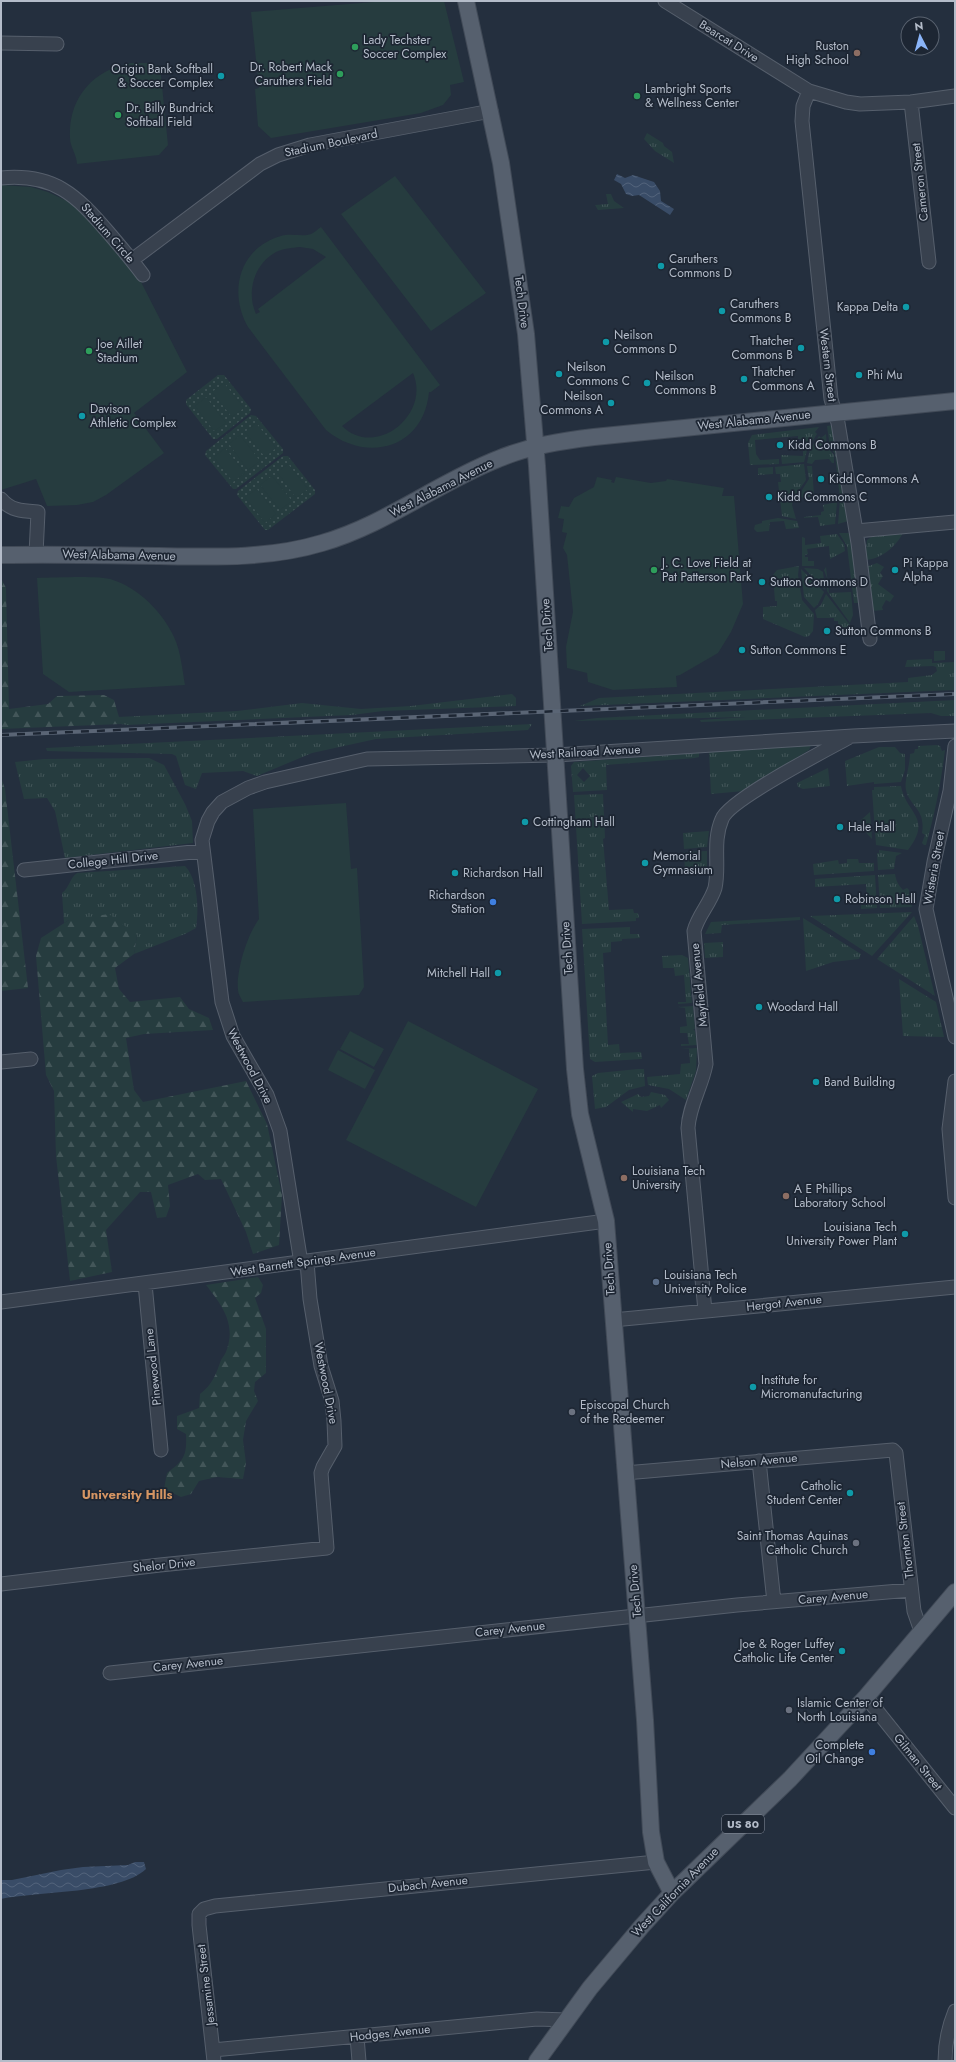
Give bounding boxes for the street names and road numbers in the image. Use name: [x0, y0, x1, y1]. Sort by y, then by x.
street label: Bearcat Drive: [696, 16, 762, 66]
street label: Stadium Boulevard: [283, 124, 379, 162]
street label: Cameron Street: [907, 142, 933, 222]
street label: Stadium Circle: [77, 199, 139, 267]
street label: Tech Drive: [510, 275, 534, 329]
street label: Western Street: [815, 327, 841, 403]
street label: West Alabama Avenue: [697, 405, 811, 435]
street label: West Alabama Avenue: [386, 454, 496, 522]
street label: West Alabama Avenue: [62, 545, 176, 565]
street label: Tech Drive: [536, 598, 558, 652]
street label: West Railroad Avenue: [529, 740, 641, 764]
street label: Wisteria Street: [919, 830, 949, 906]
street label: College Hill Drive: [67, 846, 159, 874]
street label: Tech Drive: [556, 921, 578, 975]
street label: Mayfield Avenue: [686, 942, 712, 1028]
street label: Westwood Drive: [223, 1025, 277, 1107]
street label: Tech Drive: [598, 1242, 620, 1296]
street label: West Barnett Springs Avenue: [229, 1243, 377, 1281]
street label: Hergot Avenue: [745, 1290, 823, 1316]
street label: Pinewood Lane: [140, 1328, 166, 1406]
street label: Westwood Drive: [309, 1341, 343, 1425]
street label: Nelson Avenue: [720, 1449, 798, 1473]
street label: Thornton Street: [891, 1501, 919, 1579]
street label: Shelor Drive: [132, 1553, 196, 1577]
street label: Tech Drive: [624, 1564, 646, 1618]
street label: Carey Avenue: [797, 1585, 869, 1609]
street label: Carey Avenue: [474, 1616, 546, 1642]
street label: Carey Avenue: [152, 1651, 224, 1677]
street label: Gilman Street: [889, 1730, 947, 1795]
road number: US 80: [722, 1815, 764, 1833]
street label: West California Avenue: [627, 1843, 723, 1941]
street label: Dubach Avenue: [387, 1871, 469, 1897]
street label: Jessamine Street: [192, 1943, 220, 2029]
street label: Hodges Avenue: [349, 2020, 431, 2046]

